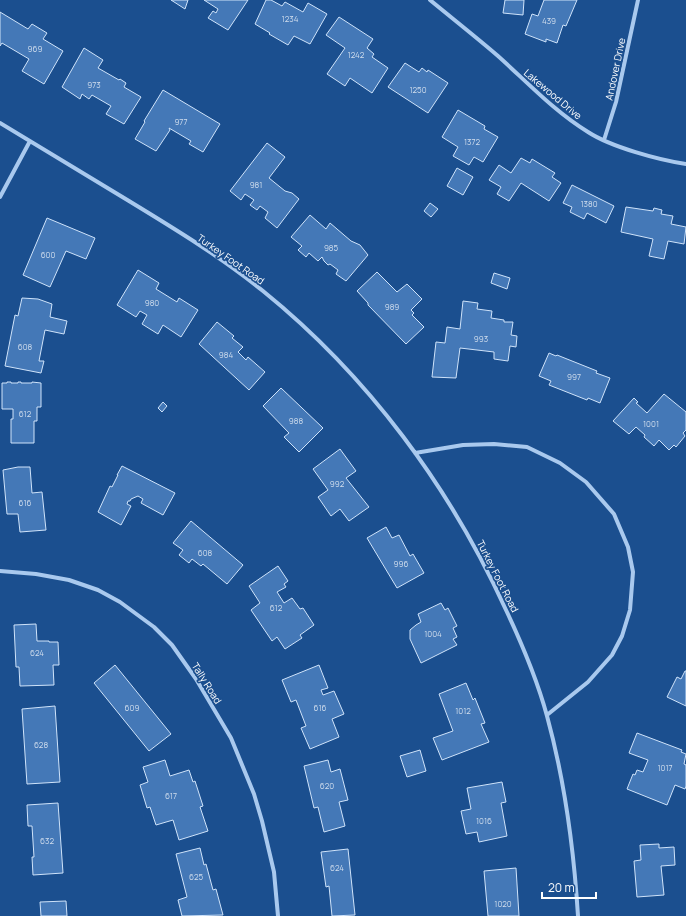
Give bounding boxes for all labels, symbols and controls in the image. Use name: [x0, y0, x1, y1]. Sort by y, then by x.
house number: 1234: [282, 13, 299, 24]
house number: 439: [542, 15, 556, 26]
street label: Andover Drive: [602, 36, 628, 102]
house number: 969: [28, 43, 42, 54]
house number: 1242: [348, 49, 365, 60]
street label: Lakewood Drive: [521, 66, 585, 123]
house number: 973: [87, 79, 101, 90]
house number: 1250: [409, 84, 427, 95]
house number: 977: [174, 116, 188, 127]
house number: 1372: [464, 136, 480, 147]
house number: 981: [250, 179, 262, 190]
house number: 1380: [580, 198, 598, 209]
street label: Turkey Foot Road: [195, 231, 268, 288]
house number: 985: [324, 242, 338, 253]
house number: 600: [41, 249, 55, 260]
house number: 980: [145, 297, 159, 308]
house number: 989: [385, 301, 399, 312]
house number: 993: [474, 333, 488, 344]
house number: 608: [18, 341, 33, 352]
house number: 984: [219, 349, 233, 360]
house number: 997: [567, 371, 581, 382]
house number: 612: [19, 408, 32, 419]
house number: 988: [289, 415, 303, 426]
house number: 1001: [643, 418, 659, 429]
house number: 992: [330, 478, 345, 489]
house number: 616: [19, 497, 31, 508]
street label: Turkey Foot Road: [474, 537, 522, 615]
house number: 608: [198, 547, 213, 558]
house number: 996: [394, 558, 408, 569]
house number: 612: [270, 602, 283, 613]
house number: 1004: [424, 628, 442, 639]
house number: 624: [30, 647, 44, 658]
street label: Tally Road: [189, 660, 225, 706]
house number: 609: [125, 702, 139, 713]
house number: 616: [314, 702, 326, 713]
house number: 1012: [455, 705, 471, 716]
house number: 628: [34, 739, 48, 750]
house number: 1017: [657, 762, 673, 773]
house number: 620: [320, 780, 334, 791]
house number: 617: [165, 790, 177, 801]
house number: 1016: [476, 815, 492, 826]
house number: 632: [40, 835, 54, 846]
house number: 624: [330, 862, 344, 873]
house number: 625: [189, 871, 203, 882]
scale bar: [542, 874, 596, 900]
text: 20 m: [548, 879, 575, 896]
house number: 1020: [494, 898, 512, 909]

